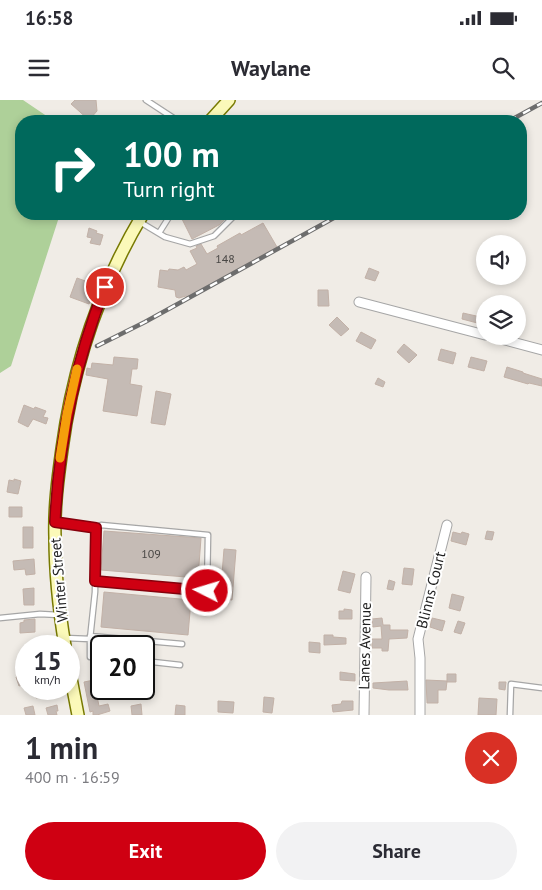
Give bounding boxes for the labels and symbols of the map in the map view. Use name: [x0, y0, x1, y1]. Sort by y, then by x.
house number: 148: [215, 251, 235, 266]
pin: [84, 266, 126, 308]
street label: Winter Street: [45, 537, 72, 623]
house number: 109: [141, 546, 161, 561]
street label: Blinns Court: [412, 549, 449, 630]
position arrow: [180, 564, 232, 616]
street label: Lanes Avenue: [354, 602, 375, 690]
speed limit sign: 20: [90, 635, 155, 700]

